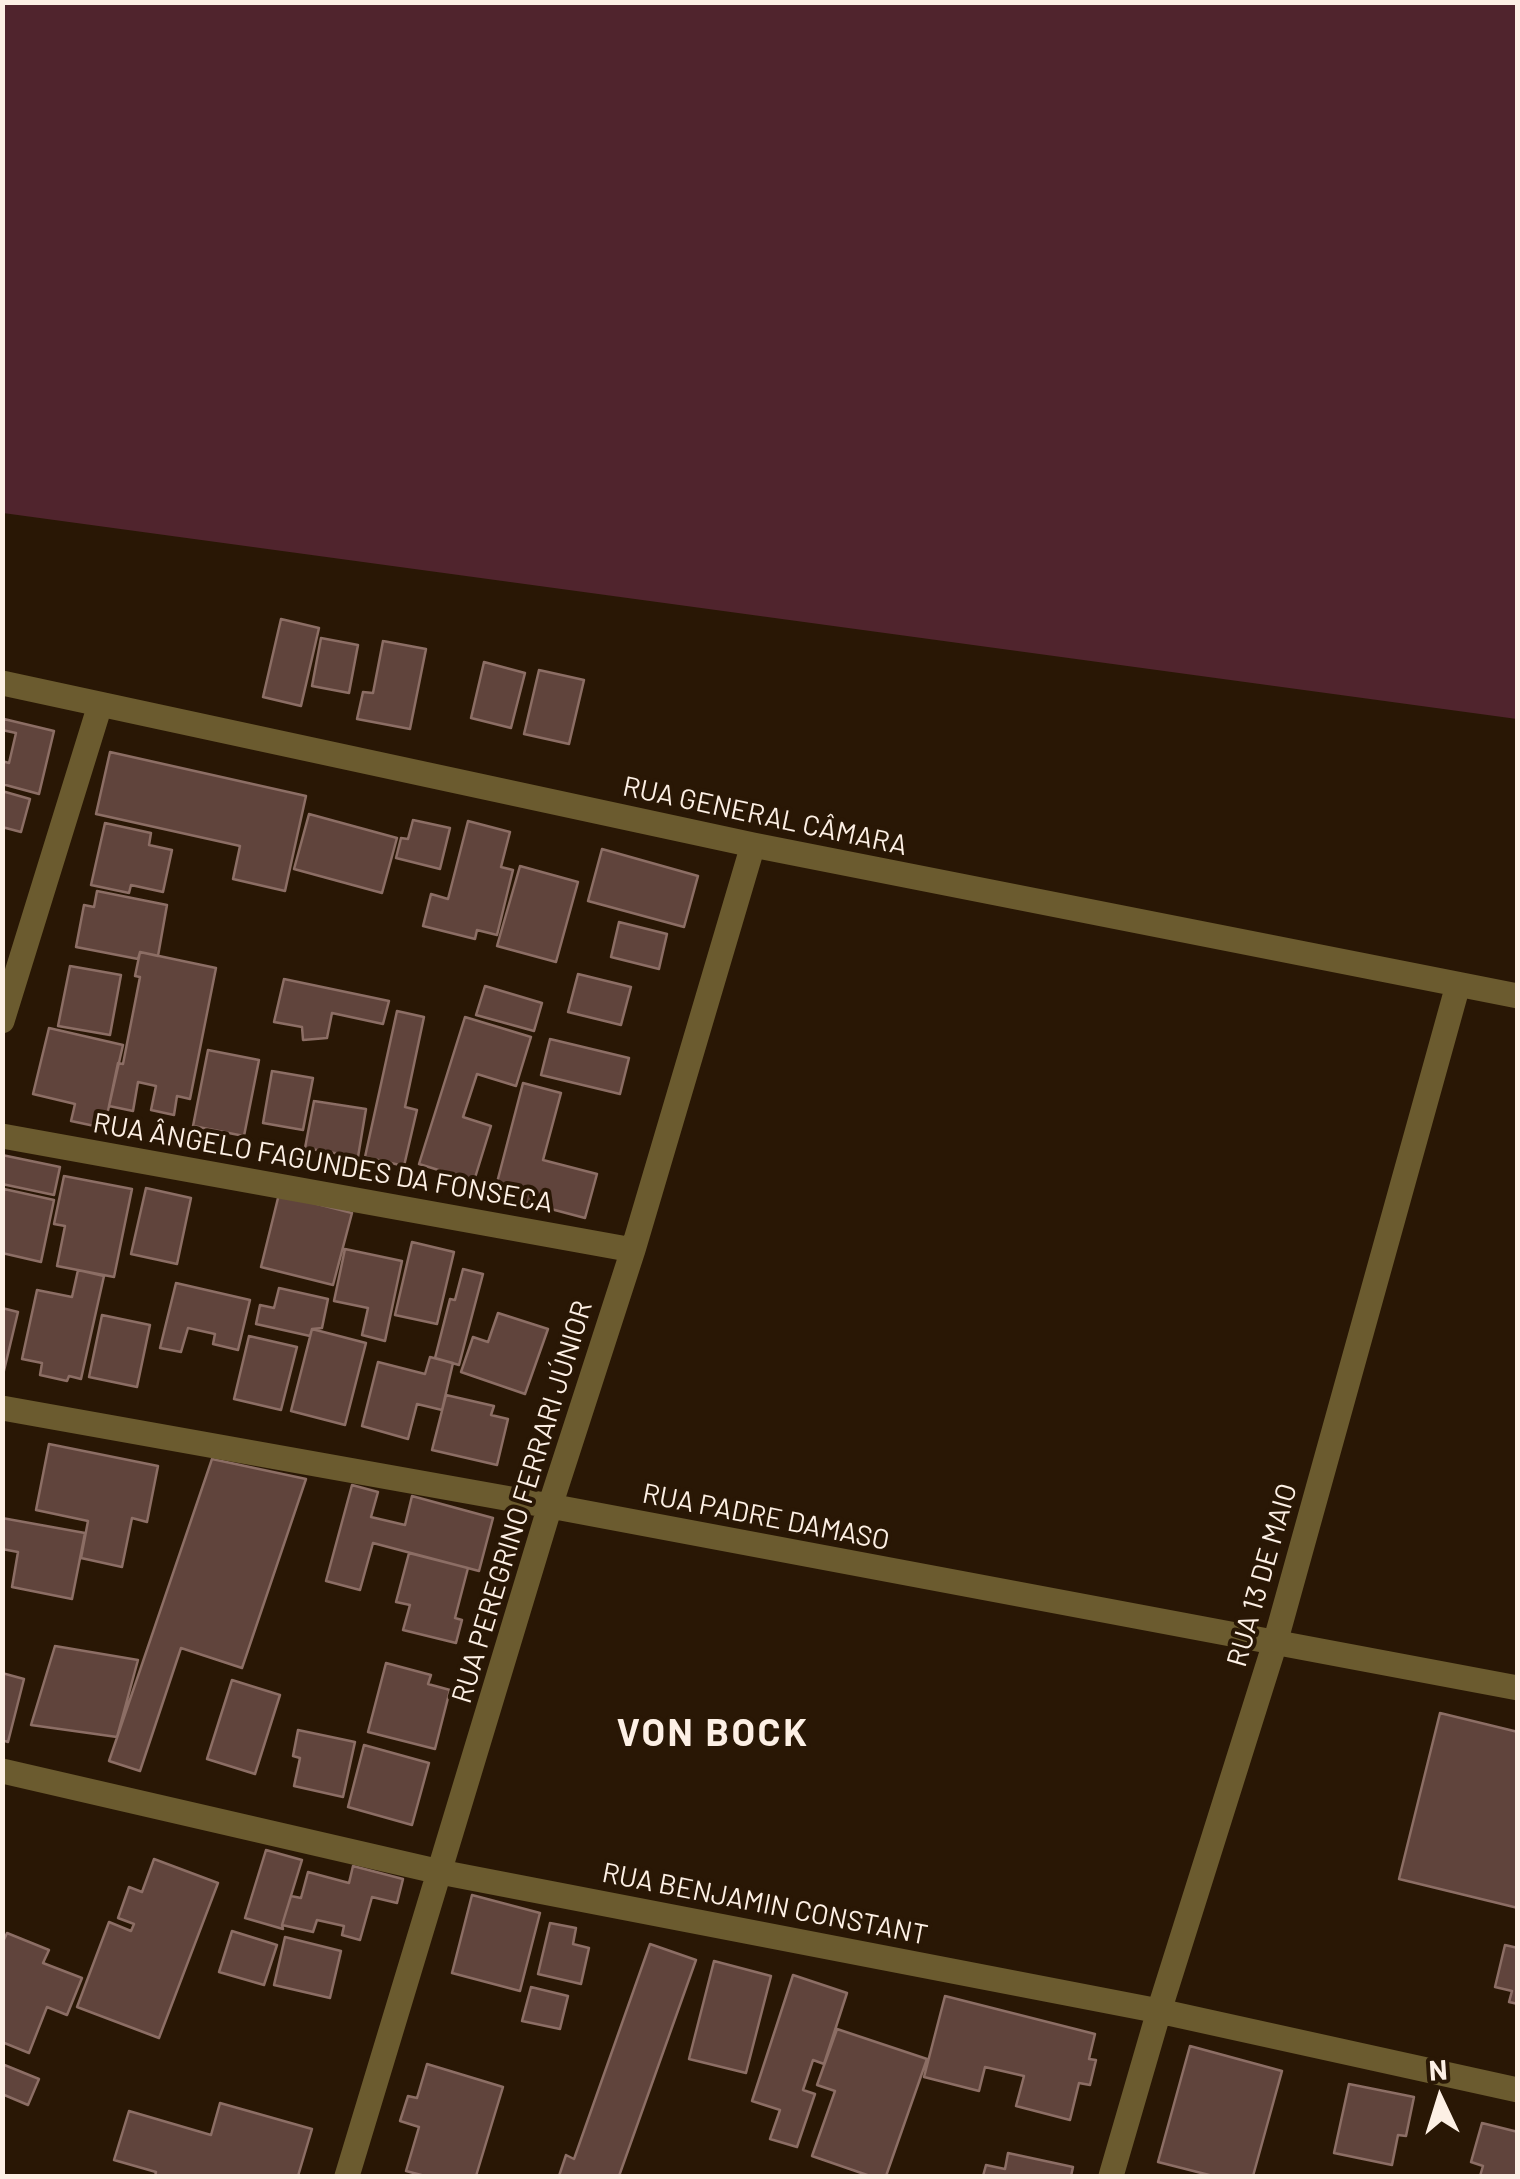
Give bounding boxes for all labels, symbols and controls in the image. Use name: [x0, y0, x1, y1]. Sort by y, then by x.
street label: RUA GENERAL CÂMARA: [620, 769, 910, 863]
street label: RUA ÂNGELO FAGUNDES DA FONSECA: [90, 1106, 556, 1220]
street label: RUA PEREGRINO FERRARI JÚNIOR: [445, 1297, 599, 1707]
street label: RUA PADRE DAMASO: [640, 1477, 892, 1557]
street label: RUA 13 DE MAIO: [1220, 1480, 1304, 1670]
district label: VON BOCK: [617, 1710, 809, 1756]
street label: RUA BENJAMIN CONSTANT: [599, 1856, 931, 1952]
north arrow: [1390, 2049, 1490, 2149]
text: N: [1427, 2051, 1448, 2087]

